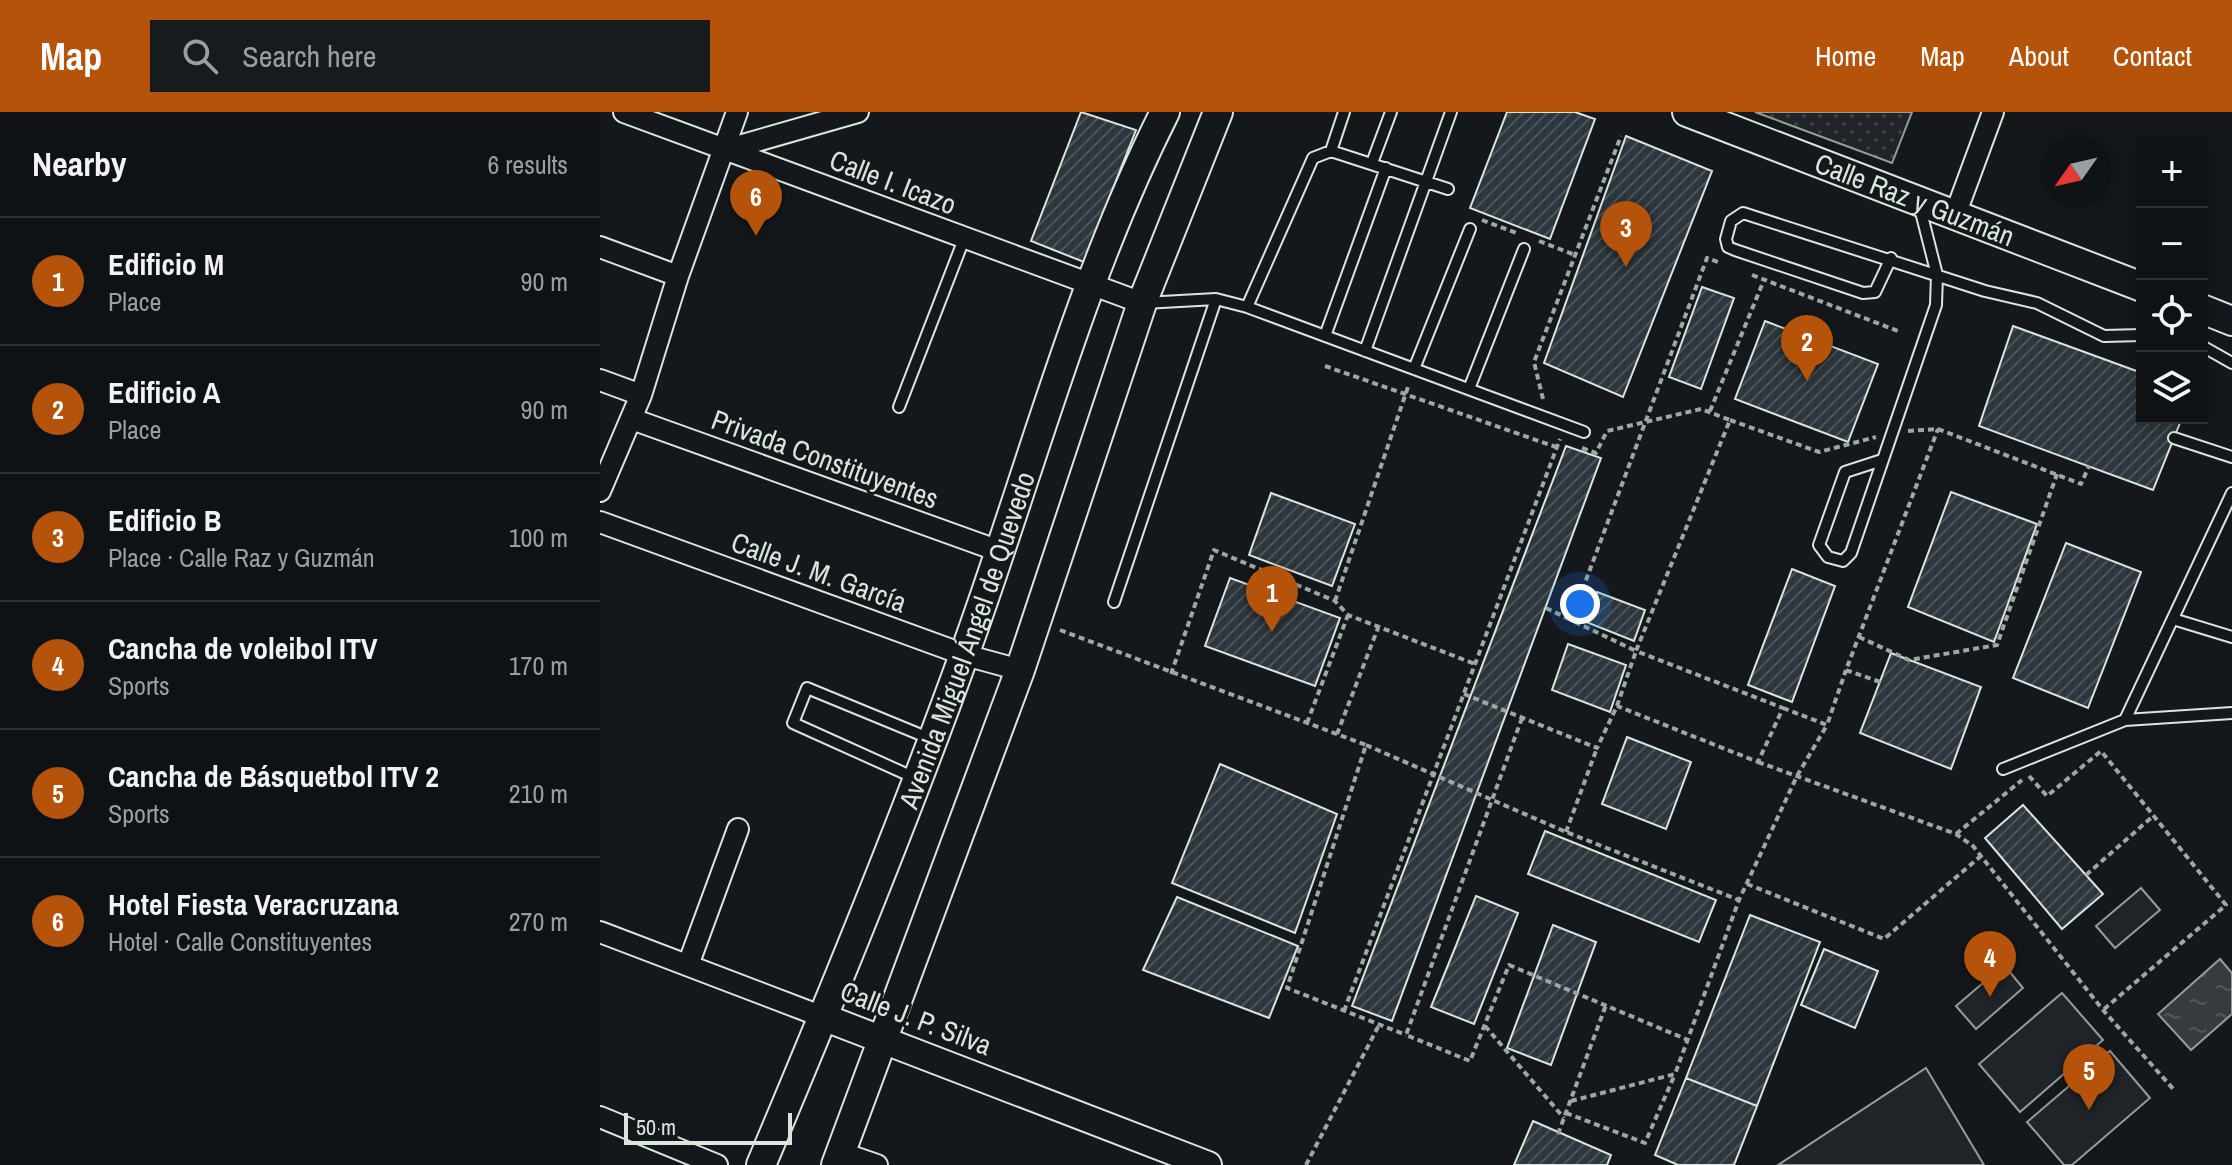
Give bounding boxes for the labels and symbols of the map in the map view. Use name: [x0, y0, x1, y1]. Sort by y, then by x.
north arrow: [2040, 136, 2112, 208]
street label: Calle I. Icazo: [824, 140, 962, 224]
street label: Calle Raz y Guzmán: [1810, 144, 2020, 255]
pin: 6: [730, 170, 782, 236]
pin: 3: [1600, 201, 1652, 267]
pin: 2: [1781, 315, 1833, 381]
street label: Privada Constituyentes: [706, 400, 944, 518]
street label: Avenida Miguel Ángel de Quevedo: [889, 467, 1044, 815]
street label: Calle J. M. García: [726, 523, 912, 621]
pin: 1: [1246, 566, 1298, 632]
your location: [1560, 584, 1600, 624]
pin: 4: [1964, 931, 2016, 997]
street label: Calle J. P. Silva: [835, 972, 997, 1064]
pin: 5: [2063, 1044, 2115, 1110]
scale bar: [624, 1109, 792, 1145]

